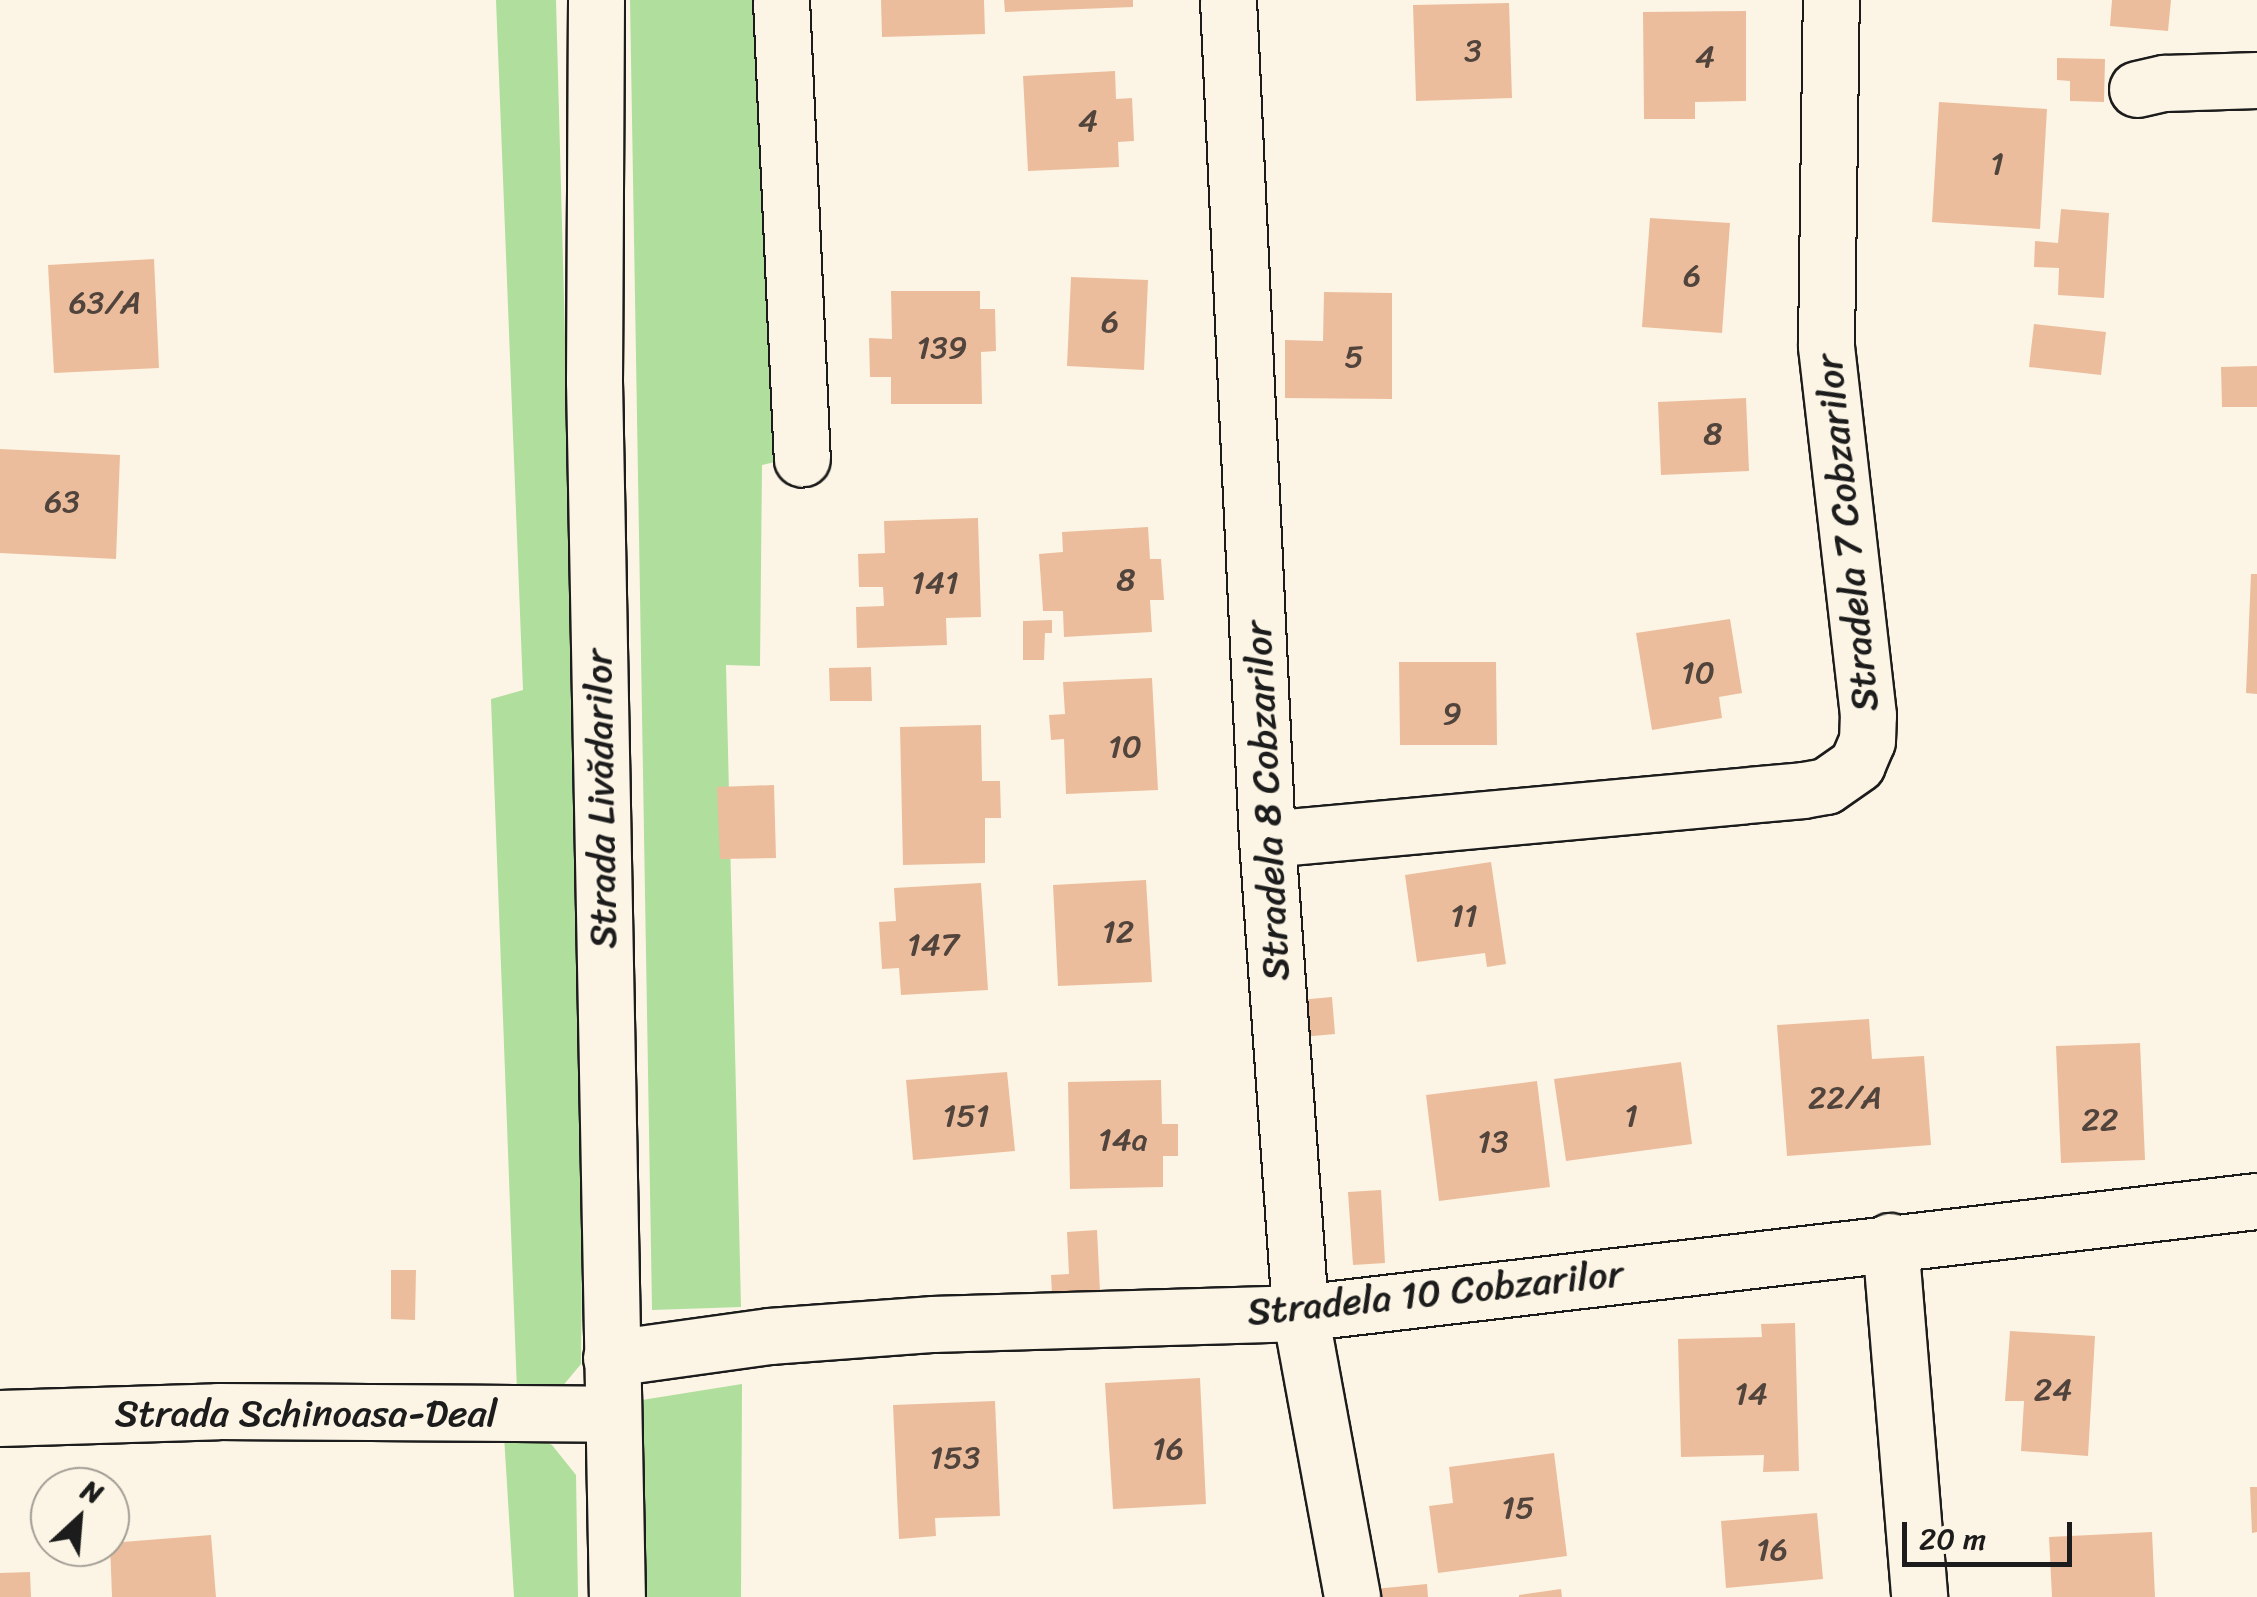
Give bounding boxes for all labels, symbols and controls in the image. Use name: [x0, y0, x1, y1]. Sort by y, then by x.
house number: 3: [1464, 32, 1482, 70]
house number: 4: [1695, 38, 1715, 76]
house number: 4: [1078, 102, 1098, 140]
house number: 1: [1990, 145, 2004, 183]
house number: 6: [1683, 257, 1701, 295]
house number: 63/A: [69, 284, 141, 322]
house number: 6: [1101, 303, 1119, 341]
house number: 139: [917, 329, 967, 367]
house number: 5: [1344, 338, 1364, 376]
street label: Stradela 7 Cobzarilor: [1806, 352, 1888, 714]
house number: 8: [1703, 415, 1723, 453]
house number: 63: [44, 483, 80, 521]
house number: 8: [1116, 561, 1136, 599]
house number: 141: [911, 564, 959, 602]
street label: Stradela 8 Cobzarilor: [1235, 620, 1299, 982]
street label: Strada Livădarilor: [576, 649, 626, 949]
house number: 10: [1681, 654, 1715, 692]
house number: 9: [1442, 695, 1462, 733]
house number: 10: [1108, 728, 1142, 766]
house number: 11: [1450, 897, 1478, 935]
house number: 12: [1102, 913, 1134, 951]
house number: 147: [907, 926, 959, 964]
house number: 22/A: [1808, 1079, 1882, 1117]
house number: 151: [942, 1097, 990, 1135]
house number: 1: [1624, 1097, 1638, 1135]
house number: 22: [2082, 1101, 2118, 1139]
house number: 14a: [1098, 1121, 1148, 1159]
house number: 13: [1477, 1123, 1509, 1161]
street label: Stradela 10 Cobzarilor: [1245, 1251, 1625, 1335]
house number: 24: [2034, 1371, 2072, 1409]
house number: 14: [1734, 1375, 1768, 1413]
street label: Strada Schinoasa-Deal: [115, 1391, 497, 1437]
house number: 16: [1152, 1430, 1184, 1468]
house number: 153: [930, 1439, 980, 1477]
text: N: [73, 1465, 112, 1518]
north arrow: [30, 1467, 130, 1567]
house number: 15: [1501, 1489, 1535, 1527]
scale bar: [1907, 1502, 2077, 1564]
text: 20 m: [1919, 1512, 1986, 1566]
house number: 16: [1756, 1531, 1788, 1569]

